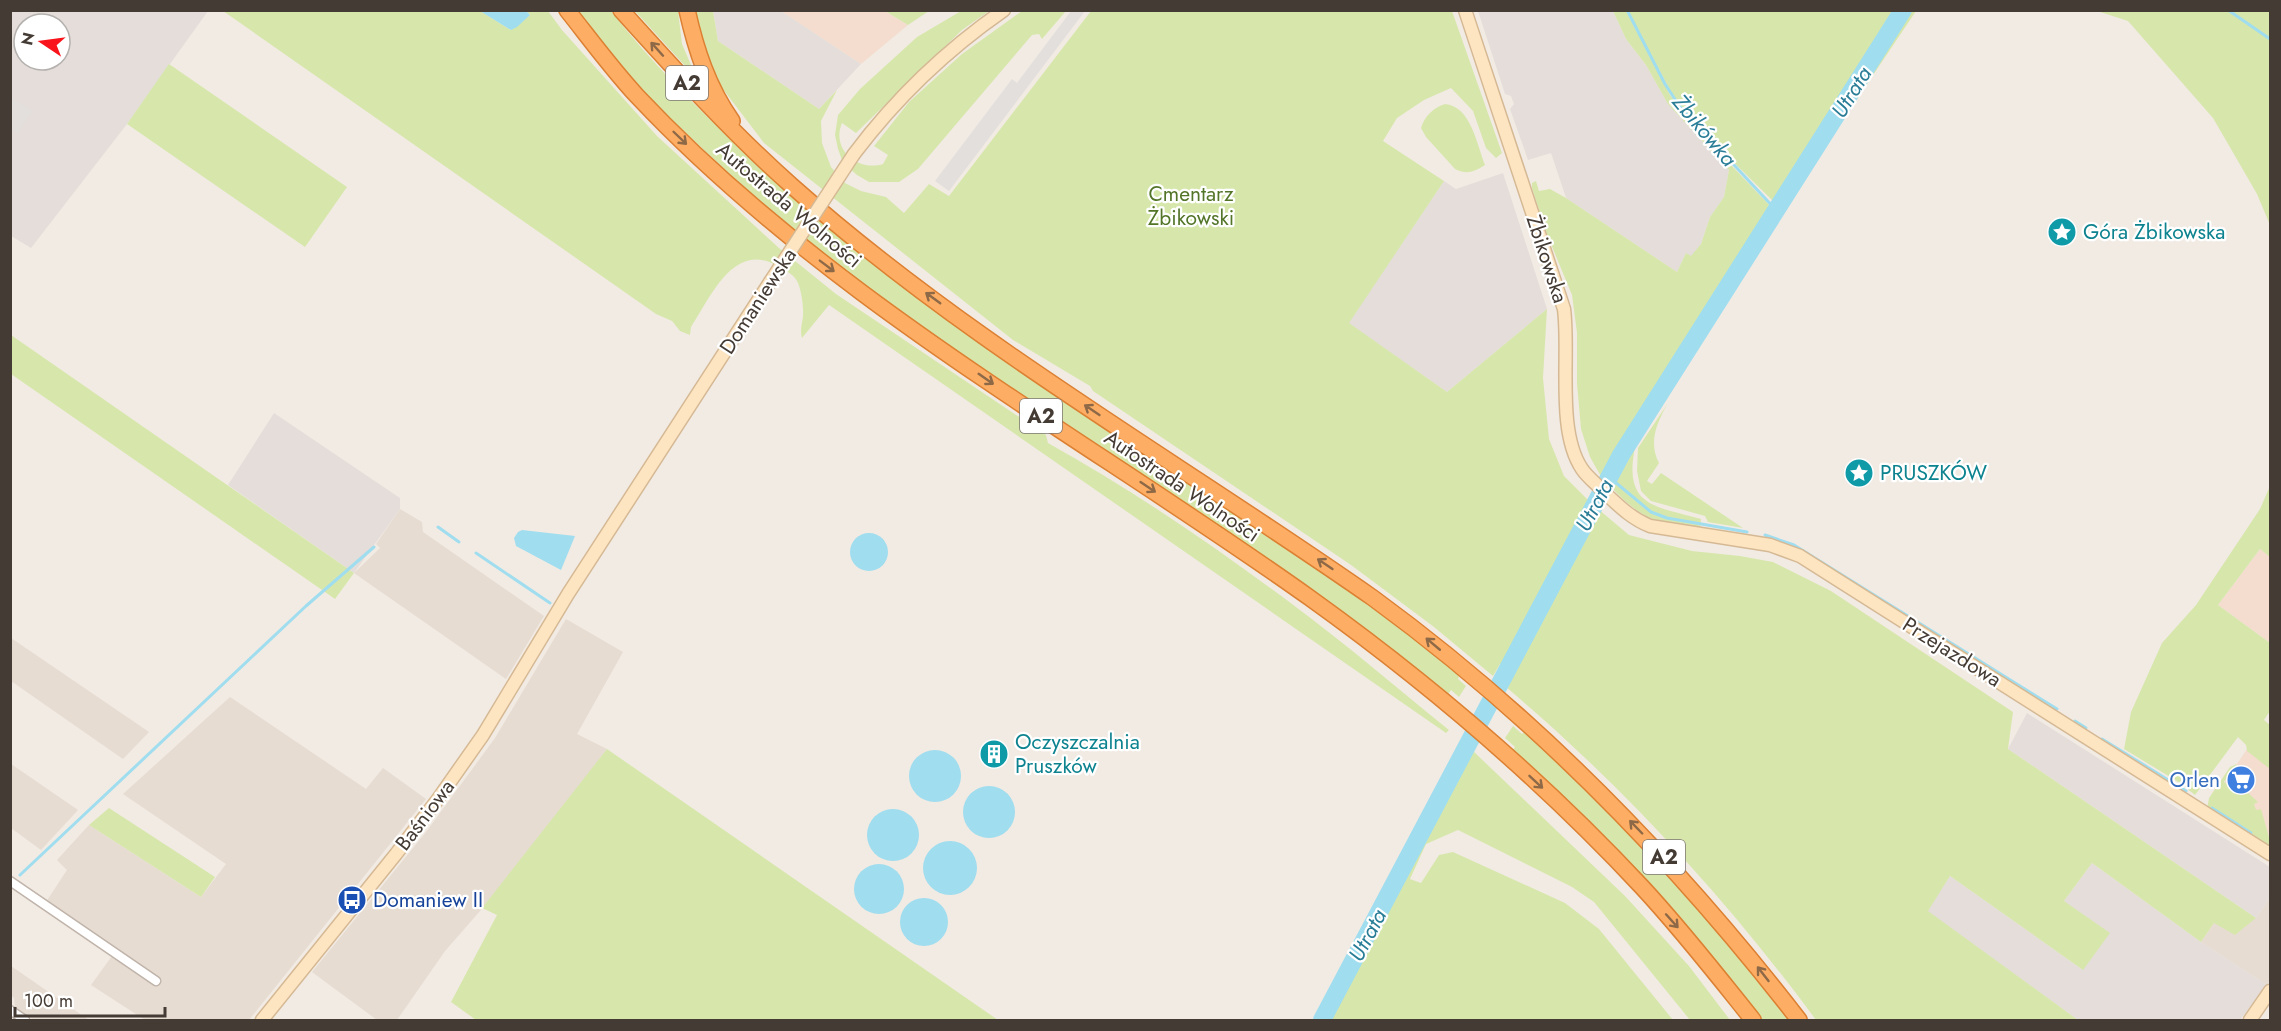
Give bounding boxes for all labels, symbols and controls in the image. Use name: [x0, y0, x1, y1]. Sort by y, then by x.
north arrow: [12, 12, 72, 72]
text: N: [15, 30, 41, 48]
one-way arrow: [650, 42, 664, 57]
water label: Utrata: [1823, 60, 1879, 124]
road number: A2: [666, 66, 708, 100]
water label: Żbikówka: [1665, 86, 1745, 173]
one-way arrow: [673, 131, 688, 145]
street label: Autostrada Wolności: [710, 135, 868, 275]
park label: Cmentarz Żbikowski: [1148, 179, 1234, 233]
street label: Żbikowska: [1519, 211, 1575, 307]
place icon: Góra Żbikowska: [2046, 216, 2078, 248]
place label: Góra Żbikowska: [2083, 217, 2225, 247]
street label: Domaniewska: [712, 242, 804, 360]
one-way arrow: [818, 260, 834, 273]
one-way arrow: [925, 292, 941, 304]
one-way arrow: [977, 373, 993, 385]
road number: A2: [1020, 399, 1062, 433]
one-way arrow: [1085, 404, 1101, 416]
street label: Autostrada Wolności: [1098, 423, 1266, 549]
place icon: PRUSZKÓW: [1843, 457, 1875, 489]
place label: PRUSZKÓW: [1880, 458, 1987, 488]
water label: Utrata: [1567, 473, 1621, 537]
one-way arrow: [1139, 481, 1156, 493]
one-way arrow: [1317, 558, 1334, 570]
street label: Przejazdowa: [1897, 610, 2007, 694]
one-way arrow: [1426, 637, 1441, 651]
place label: Oczyszczalnia Pruszków: [1015, 727, 1140, 781]
building icon: Oczyszczalnia Pruszków: [978, 738, 1010, 770]
supermarket icon: Orlen: [2225, 764, 2257, 796]
place label: Orlen: [2170, 765, 2220, 795]
street label: Baśniowa: [388, 773, 462, 857]
one-way arrow: [1528, 775, 1543, 789]
one-way arrow: [1628, 820, 1643, 835]
road number: A2: [1643, 840, 1685, 874]
bus stop icon: Domaniew II: [336, 884, 368, 916]
place label: Domaniew II: [373, 885, 483, 915]
water label: Utrata: [1340, 903, 1394, 967]
one-way arrow: [1665, 913, 1679, 928]
one-way arrow: [1757, 966, 1770, 982]
scale bar: [15, 980, 165, 1018]
text: 100 m: [24, 988, 73, 1014]

